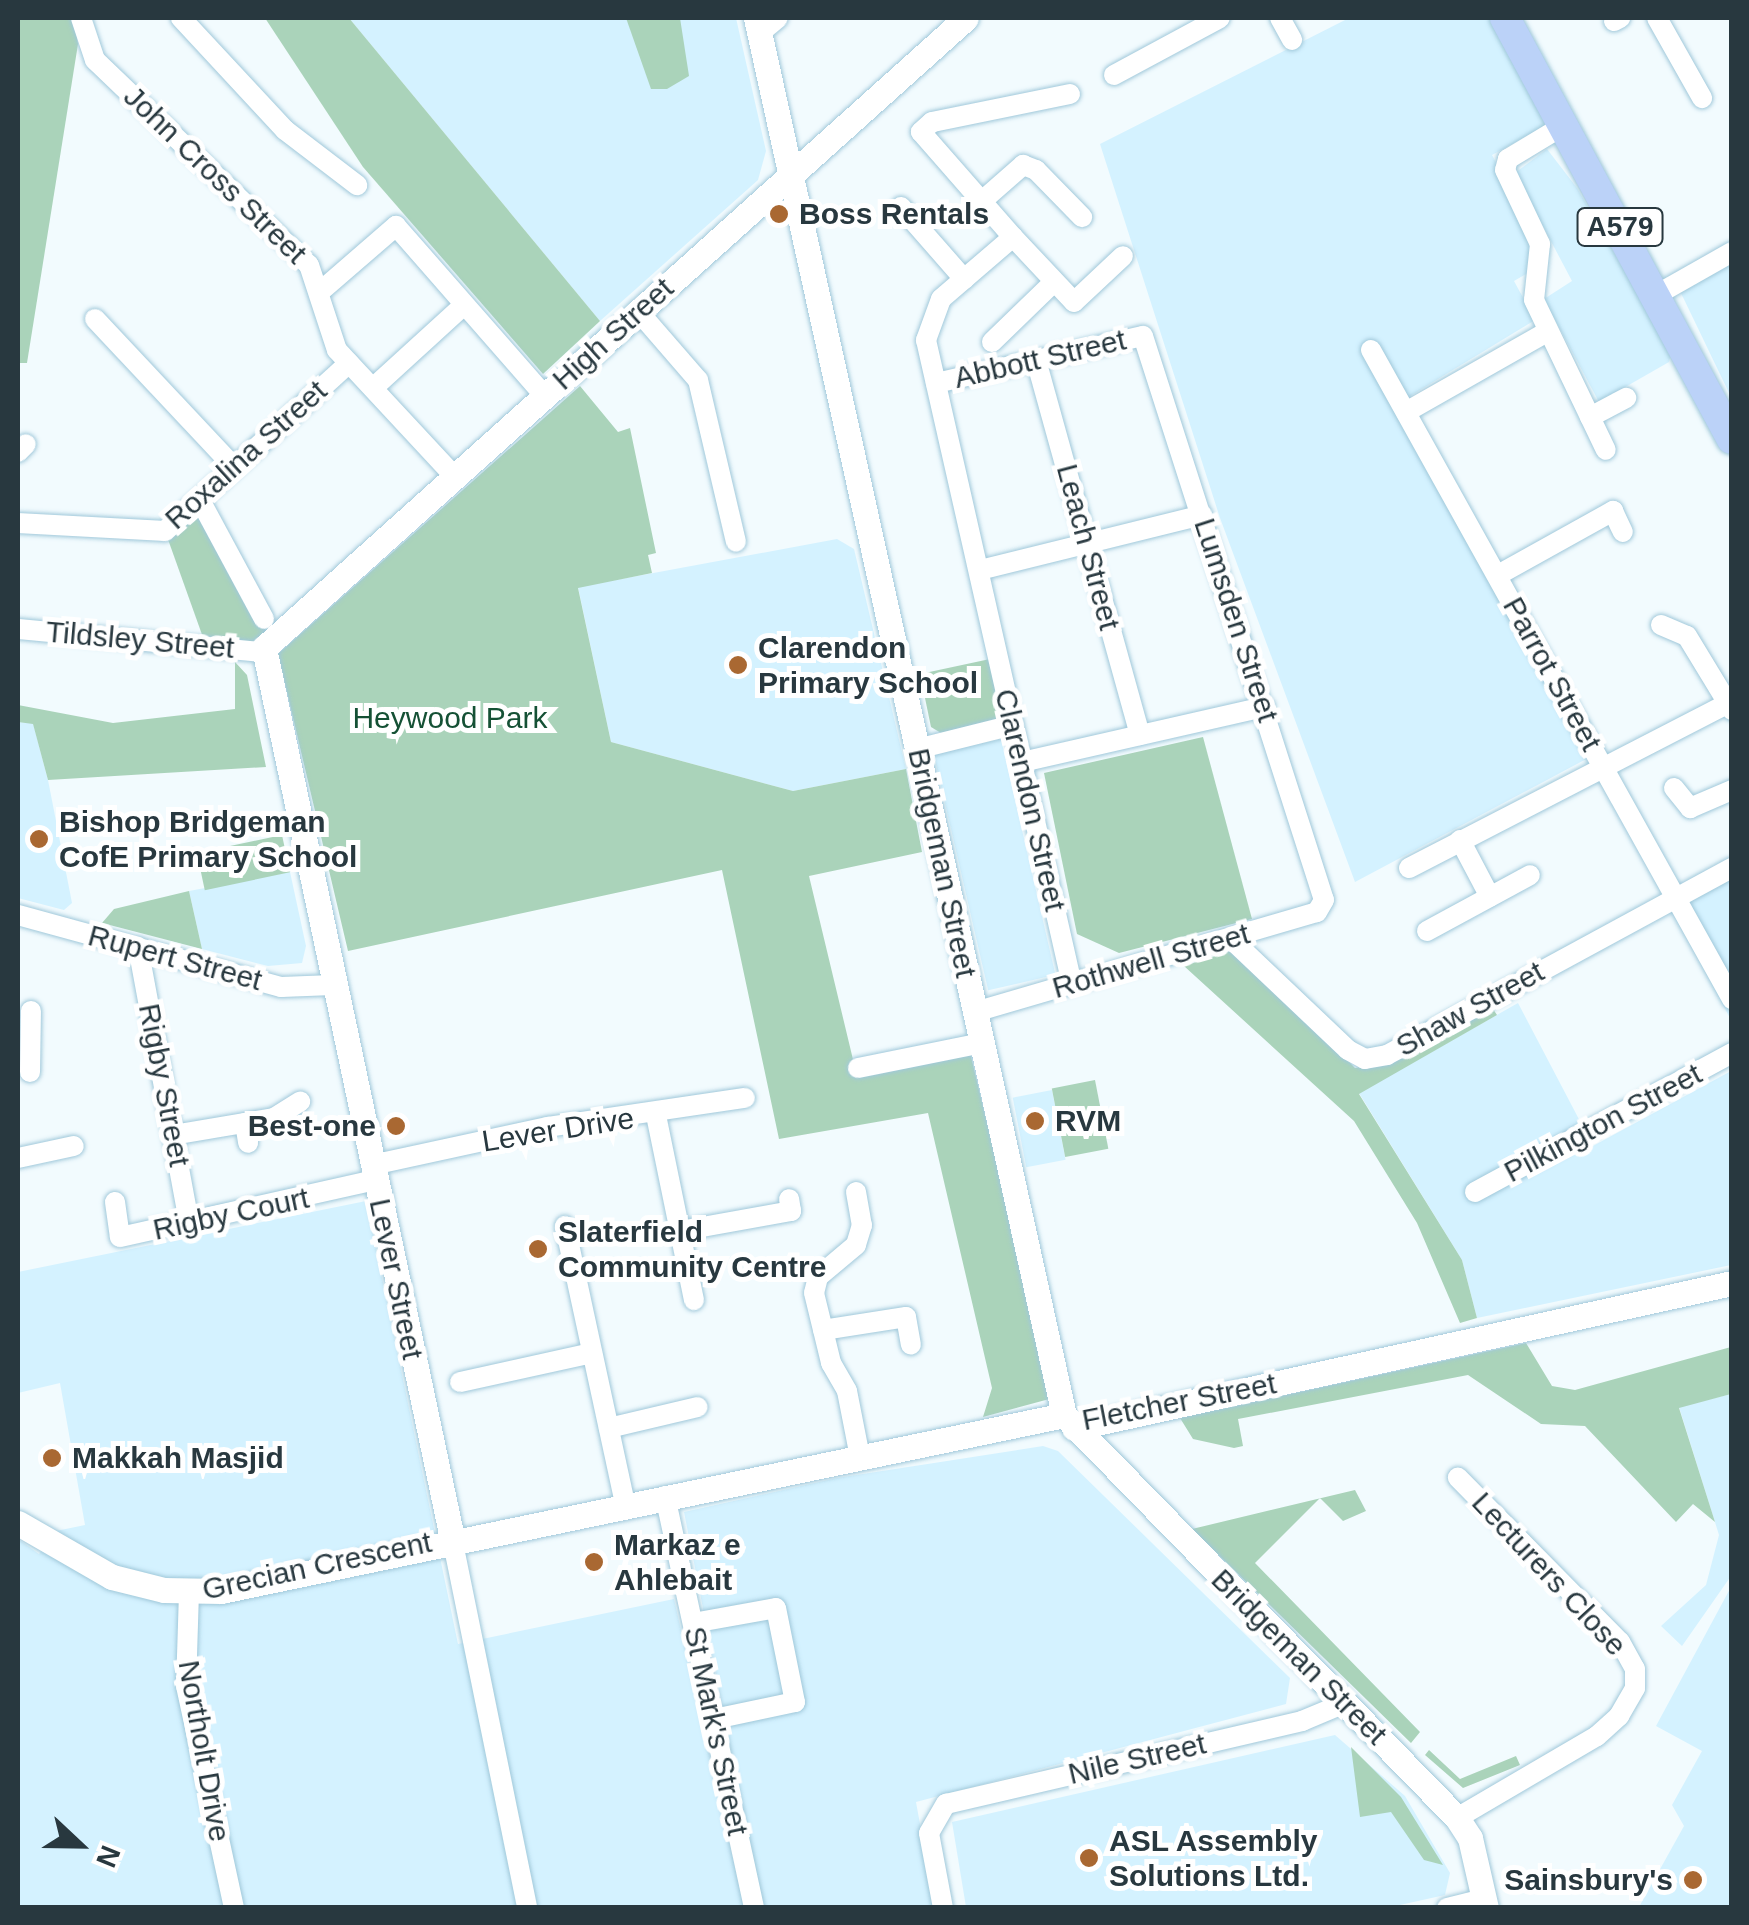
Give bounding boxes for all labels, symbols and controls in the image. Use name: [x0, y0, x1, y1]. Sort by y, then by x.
street label: John Cross Street: [116, 79, 314, 271]
place label: Boss Rentals: [799, 196, 989, 232]
marker: Boss Rentals: [768, 203, 790, 225]
road number: A579: [1575, 204, 1665, 250]
street label: High Street: [545, 270, 681, 398]
street label: Abbott Street: [951, 322, 1129, 396]
street label: Roxalina Street: [158, 373, 334, 537]
street label: Leach Street: [1049, 460, 1127, 634]
street label: Lumsden Street: [1186, 514, 1286, 726]
street label: Parrot Street: [1495, 591, 1609, 757]
street label: Tildsley Street: [44, 614, 236, 666]
place label: Clarendon Primary School: [758, 630, 978, 700]
marker: Clarendon Primary School: [727, 654, 749, 676]
street label: Clarendon Street: [987, 685, 1073, 915]
park label: Heywood Park: [352, 700, 548, 736]
street label: Bridgeman Street: [900, 745, 984, 981]
place label: Bishop Bridgeman CofE Primary School: [59, 804, 357, 874]
marker: Bishop Bridgeman CofE Primary School: [28, 828, 50, 850]
street label: Rothwell Street: [1048, 916, 1254, 1006]
street label: Rupert Street: [84, 918, 266, 998]
street label: Shaw Street: [1390, 954, 1550, 1064]
street label: Rigby Street: [131, 1001, 197, 1169]
street label: Pilkington Street: [1498, 1056, 1708, 1190]
street label: Lever Drive: [479, 1100, 637, 1160]
place label: RVM: [1055, 1103, 1121, 1139]
place label: Best-one: [248, 1108, 376, 1144]
marker: RVM: [1024, 1110, 1046, 1132]
marker: Best-one: [385, 1115, 407, 1137]
street label: Rigby Court: [150, 1180, 312, 1248]
street label: Lever Street: [361, 1195, 431, 1363]
place label: Slaterfield Community Centre: [558, 1214, 826, 1284]
marker: Slaterfield Community Centre: [527, 1238, 549, 1260]
street label: Fletcher Street: [1079, 1366, 1279, 1438]
place label: Makkah Masjid: [72, 1440, 284, 1476]
marker: Makkah Masjid: [41, 1447, 63, 1469]
street label: Lecturers Close: [1464, 1485, 1634, 1663]
street label: Grecian Crescent: [199, 1524, 435, 1608]
place label: Markaz e Ahlebait: [614, 1527, 741, 1598]
marker: Markaz e Ahlebait: [583, 1551, 605, 1573]
street label: Bridgeman Street: [1204, 1562, 1394, 1752]
street label: St Mark's Street: [676, 1623, 756, 1839]
street label: Northolt Drive: [170, 1658, 238, 1844]
street label: Nile Street: [1065, 1726, 1209, 1792]
north arrow: [30, 1795, 130, 1895]
place label: ASL Assembly Solutions Ltd.: [1109, 1823, 1319, 1894]
text: N: [90, 1841, 126, 1872]
marker: ASL Assembly Solutions Ltd.: [1078, 1847, 1100, 1869]
place label: Sainsbury's: [1504, 1862, 1673, 1898]
marker: Sainsbury's: [1682, 1869, 1704, 1891]

